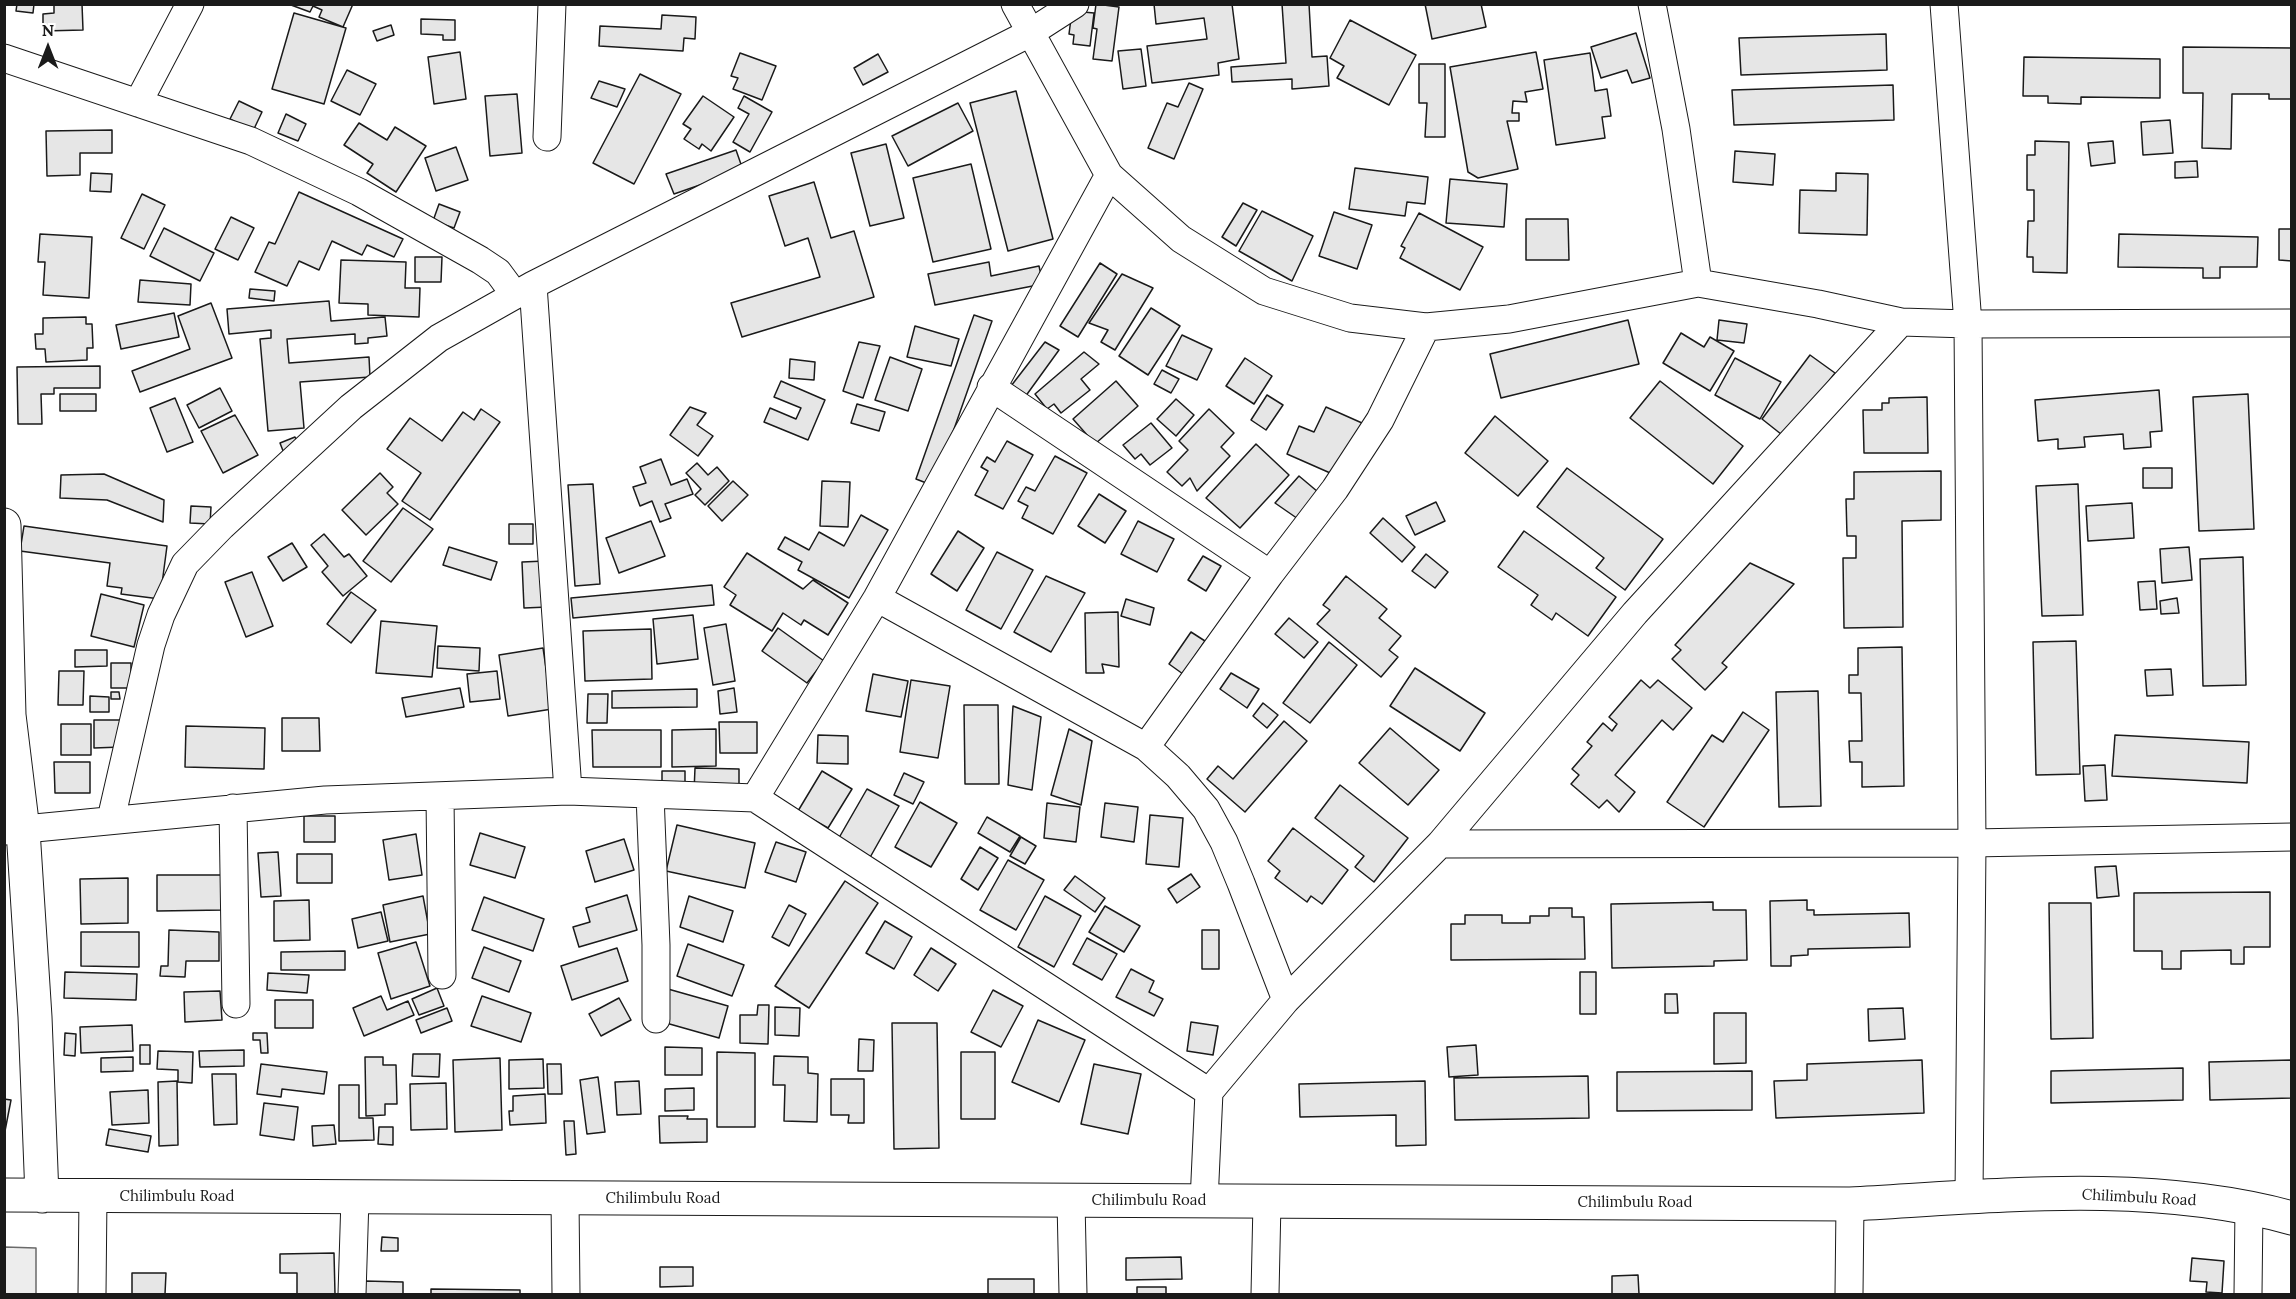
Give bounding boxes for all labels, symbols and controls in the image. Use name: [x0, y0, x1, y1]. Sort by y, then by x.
north arrow: [18, 18, 78, 78]
text: N: [42, 20, 54, 40]
street label: Chilimbulu Road: [2081, 1186, 2197, 1210]
street label: Chilimbulu Road: [120, 1188, 234, 1206]
street label: Chilimbulu Road: [606, 1190, 720, 1208]
street label: Chilimbulu Road: [1092, 1192, 1206, 1210]
street label: Chilimbulu Road: [1578, 1194, 1692, 1212]

